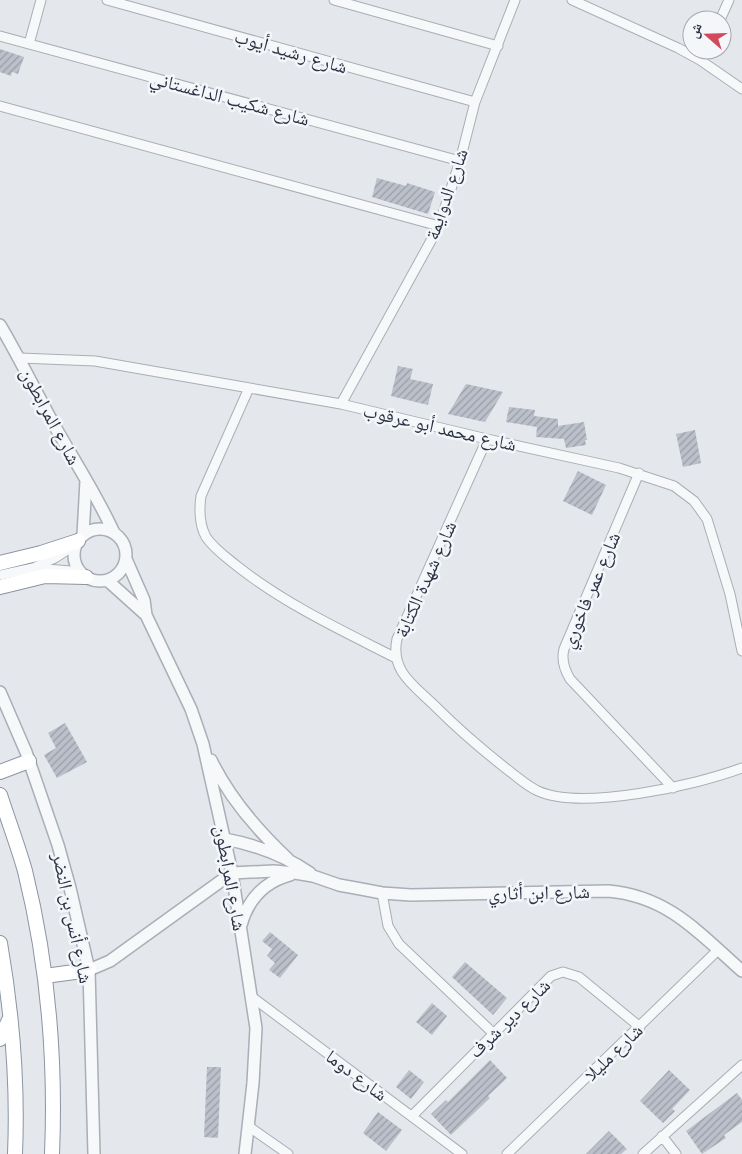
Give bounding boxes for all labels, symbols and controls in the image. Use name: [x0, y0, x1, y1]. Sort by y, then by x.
north arrow: [682, 10, 732, 60]
text: ش: [684, 20, 706, 41]
street label: شارع رشيد أيوب: [232, 23, 350, 79]
street label: شارع شكيب الداغستاني: [147, 65, 312, 134]
street label: شارع الدوايمة: [419, 145, 473, 243]
street label: شارع المرابطون: [15, 363, 87, 469]
street label: شارع محمد أبو عرقوب: [361, 398, 519, 456]
street label: شارع شهدة الكتابة: [389, 517, 461, 641]
street label: شارع عمر فاخوري: [555, 528, 629, 653]
street label: شارع المرابطون: [210, 823, 252, 933]
street label: شارع أنس بن النضر: [47, 849, 99, 986]
street label: شارع ابن أثاري: [488, 879, 590, 909]
street label: شارع دير شرف: [463, 973, 555, 1063]
street label: شارع مليلا: [578, 1018, 648, 1086]
street label: شارع دوما: [321, 1044, 393, 1106]

